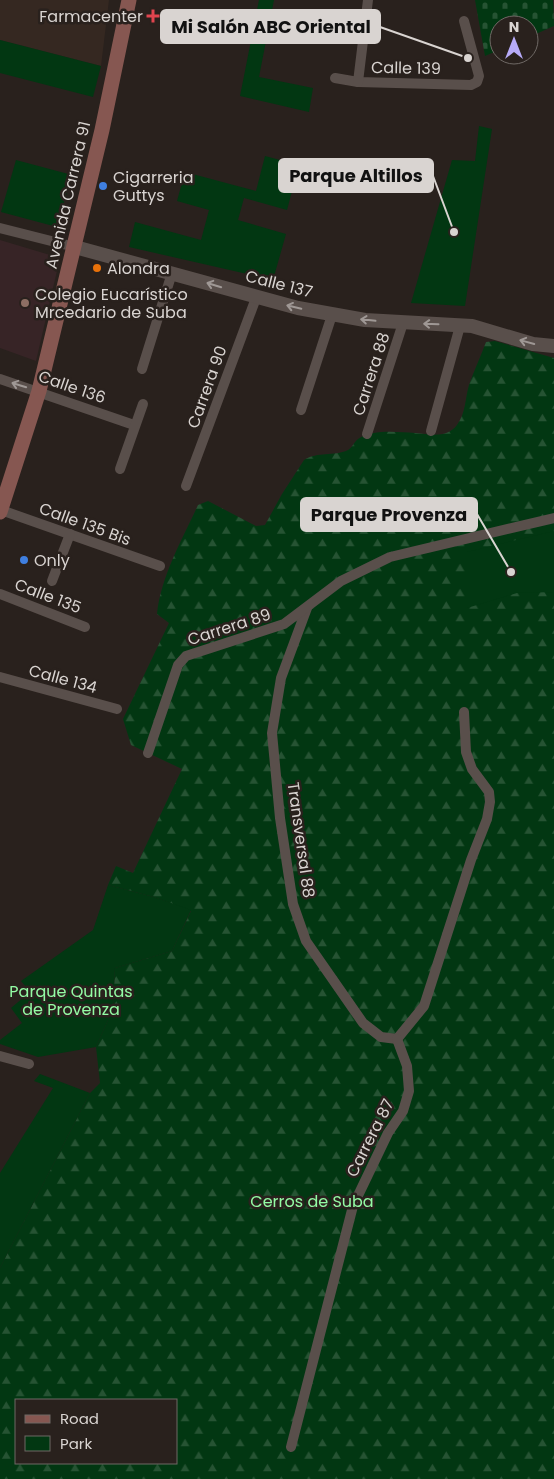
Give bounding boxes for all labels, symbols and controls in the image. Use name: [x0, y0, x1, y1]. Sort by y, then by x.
place label: Farmacenter: [39, 5, 143, 28]
marker: Farmacenter: [147, 10, 159, 22]
callout: Mi Salón ABC Oriental: [161, 10, 380, 43]
text: Mi Salón ABC Oriental: [171, 14, 371, 39]
north arrow: [489, 15, 539, 65]
text: N: [509, 17, 519, 37]
street label: Calle 139: [371, 56, 441, 80]
street label: Avenida Carrera 91: [40, 119, 96, 271]
callout: Parque Altillos: [279, 159, 433, 192]
text: Parque Altillos: [289, 163, 423, 188]
place label: Cigarreria Guttys: [113, 166, 194, 207]
marker: Cigarreria Guttys: [97, 180, 109, 192]
place label: Alondra: [107, 257, 170, 280]
marker: Alondra: [91, 262, 103, 274]
street label: Calle 137: [243, 265, 315, 304]
one-way arrow: [206, 280, 222, 290]
place label: Colegio Eucarístico Mrcedario de Suba: [35, 283, 188, 324]
marker: Colegio Eucarístico Mrcedario de Suba: [19, 297, 31, 309]
one-way arrow: [286, 302, 302, 311]
one-way arrow: [360, 315, 376, 325]
one-way arrow: [424, 320, 440, 329]
street label: Carrera 88: [347, 329, 395, 419]
one-way arrow: [520, 337, 536, 346]
street label: Carrera 90: [181, 343, 233, 431]
street label: Calle 136: [35, 365, 109, 409]
one-way arrow: [12, 380, 28, 390]
street label: Calle 135 Bis: [36, 497, 134, 551]
callout: Parque Provenza: [301, 498, 477, 531]
text: Parque Provenza: [311, 502, 467, 527]
place label: Only: [34, 549, 70, 572]
marker: Only: [18, 554, 30, 566]
street label: Calle 135: [11, 573, 85, 619]
street label: Carrera 89: [184, 603, 274, 651]
street label: Calle 134: [26, 659, 100, 699]
street label: Transversal 88: [282, 781, 320, 899]
park label: Parque Quintas de Provenza: [9, 980, 133, 1021]
street label: Carrera 87: [340, 1095, 400, 1181]
park label: Cerros de Suba: [250, 1190, 374, 1213]
legend: [15, 1399, 178, 1464]
text: Road: [60, 1408, 99, 1429]
text: Park: [60, 1433, 92, 1454]

